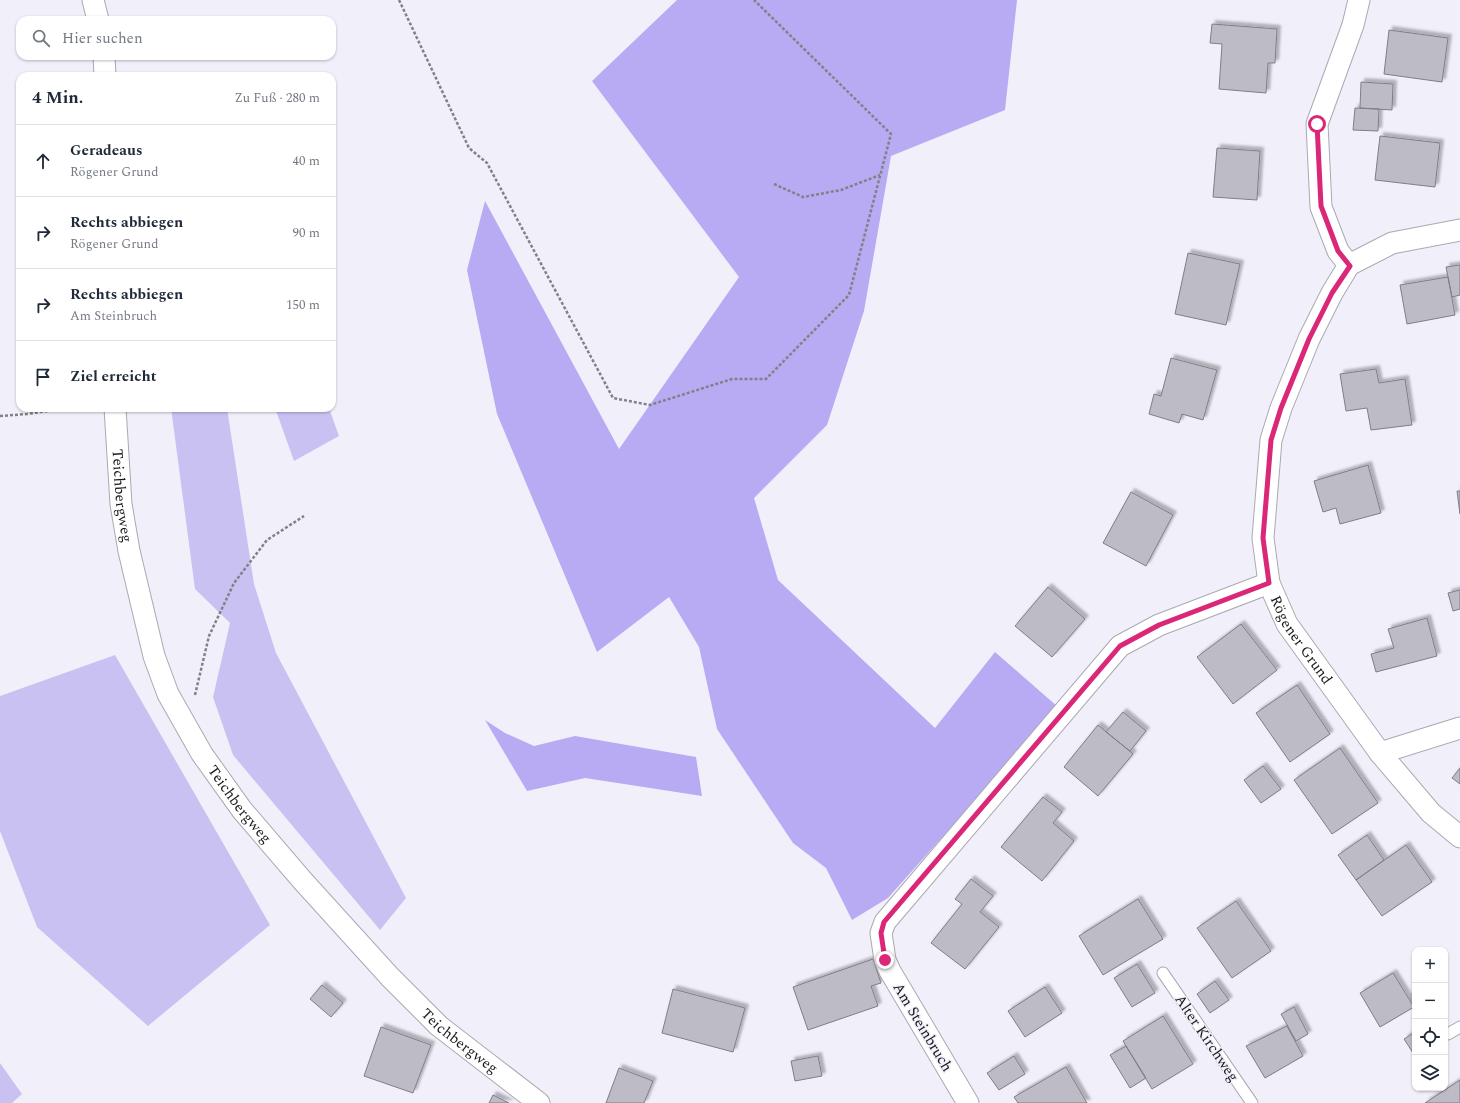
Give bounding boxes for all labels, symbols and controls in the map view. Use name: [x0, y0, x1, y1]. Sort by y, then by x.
search box: [16, 16, 336, 60]
icon: search: [30, 27, 52, 49]
text: Hier suchen: [62, 27, 143, 50]
text: 4 Min.: [32, 85, 83, 111]
text: Zu Fuß · 280 m: [234, 88, 320, 108]
route start: [1308, 115, 1326, 133]
text: Geradeaus: [70, 139, 142, 162]
icon: ahead: [32, 150, 54, 172]
text: 40 m: [293, 151, 320, 171]
text: Rögener Grund: [70, 162, 158, 182]
text: Rechts abbiegen: [70, 211, 183, 234]
icon: right: [32, 222, 54, 244]
text: 90 m: [293, 223, 320, 243]
text: Rögener Grund: [70, 234, 158, 254]
text: Rechts abbiegen: [70, 283, 183, 306]
icon: right: [32, 294, 54, 316]
text: 150 m: [286, 295, 320, 315]
text: Am Steinbruch: [70, 306, 157, 326]
text: Ziel erreicht: [70, 365, 156, 388]
icon: arrive: [32, 366, 54, 388]
street label: Teichbergweg: [106, 448, 138, 544]
street label: Rögener Grund: [1264, 592, 1338, 689]
street label: Teichbergweg: [201, 760, 277, 849]
map controls: [1412, 947, 1448, 1091]
button: +: [1412, 947, 1448, 983]
route end: [876, 951, 894, 969]
street label: Am Steinbruch: [887, 978, 958, 1077]
button: −: [1412, 983, 1448, 1019]
street label: Alter Kirchweg: [1169, 990, 1245, 1087]
street label: Teichbergweg: [415, 1003, 503, 1080]
button: locate: [1412, 1019, 1448, 1055]
button: layers: [1412, 1055, 1448, 1091]

